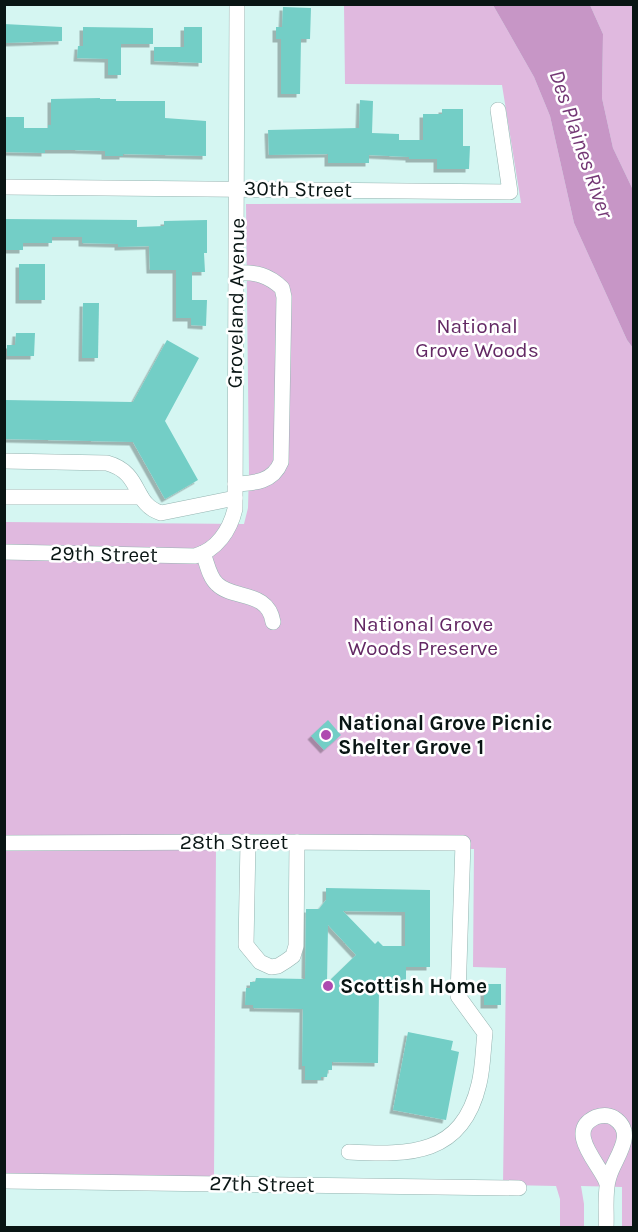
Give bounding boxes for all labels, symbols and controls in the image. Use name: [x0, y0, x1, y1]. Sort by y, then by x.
water label: Des Plaines River: [543, 67, 619, 223]
street label: 30th Street: [244, 176, 352, 202]
street label: Groveland Avenue: [223, 218, 249, 388]
park label: National Grove Woods: [415, 314, 539, 362]
street label: 29th Street: [50, 541, 158, 567]
park label: National Grove Woods Preserve: [348, 612, 498, 660]
place label: National Grove Picnic Shelter Grove 1: [338, 711, 552, 759]
marker: National Grove Picnic Shelter Grove 1: [319, 728, 333, 742]
street label: 28th Street: [180, 830, 288, 854]
place label: Scottish Home: [340, 974, 487, 998]
marker: Scottish Home: [321, 979, 335, 993]
street label: 27th Street: [209, 1171, 315, 1197]

